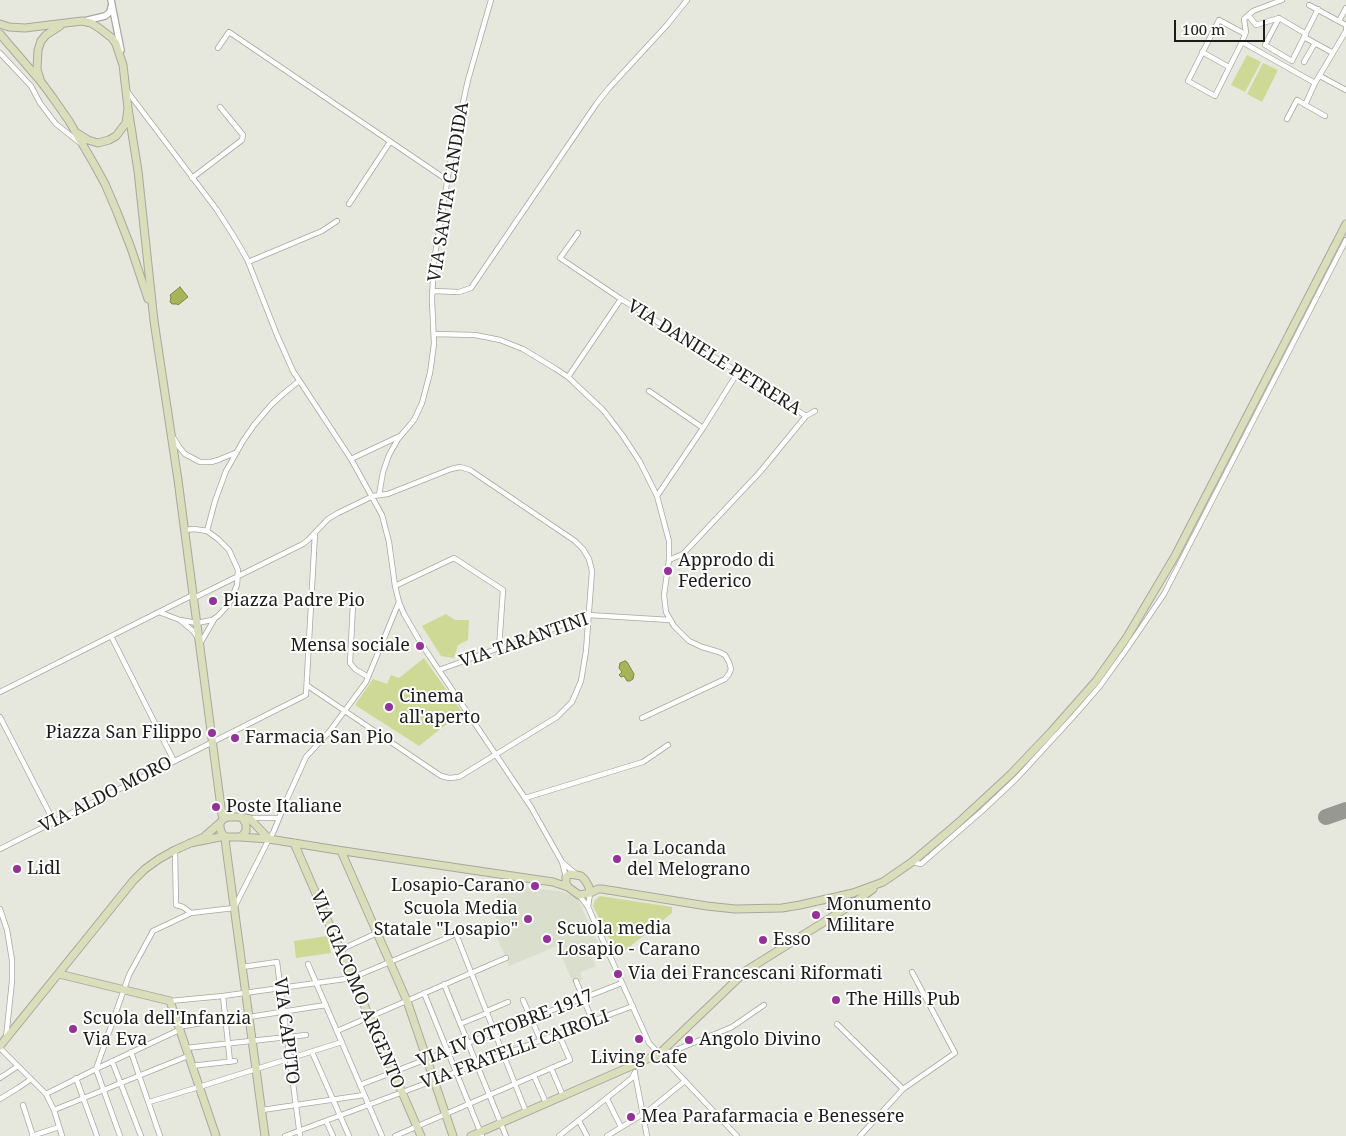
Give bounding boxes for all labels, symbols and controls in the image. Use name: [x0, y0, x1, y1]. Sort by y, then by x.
scale bar: [1176, 10, 1267, 42]
text: 100 m: [1182, 19, 1225, 39]
street label: VIA SANTA CANDIDA: [424, 100, 474, 284]
street label: VIA DANIELE PETRERA: [623, 296, 805, 420]
place label: Approdo di Federico: [678, 550, 775, 592]
marker: Approdo di Federico: [662, 565, 674, 577]
place label: Piazza Padre Pio: [223, 590, 365, 612]
marker: Piazza Padre Pio: [207, 595, 219, 607]
street label: VIA TARANTINI: [457, 609, 591, 673]
place label: Mensa sociale: [290, 635, 410, 657]
marker: Mensa sociale: [414, 640, 426, 652]
place label: Cinema all'aperto: [399, 686, 480, 729]
marker: Cinema all'aperto: [383, 701, 395, 713]
place label: Piazza San Filippo: [46, 722, 202, 744]
marker: Piazza San Filippo: [206, 727, 218, 739]
place label: Farmacia San Pio: [245, 727, 393, 749]
marker: Farmacia San Pio: [229, 732, 241, 744]
street label: VIA ALDO MORO: [36, 752, 176, 838]
place label: Poste Italiane: [226, 796, 342, 818]
marker: Poste Italiane: [210, 801, 222, 813]
place label: La Locanda del Melograno: [627, 838, 750, 881]
marker: La Locanda del Melograno: [611, 853, 623, 865]
place label: Lidl: [27, 858, 61, 880]
marker: Lidl: [11, 863, 23, 875]
place label: Losapio-Carano: [391, 875, 525, 897]
marker: Losapio-Carano: [529, 880, 541, 892]
street label: VIA GIACOMO ARGENTO: [305, 888, 409, 1092]
place label: Monumento Militare: [826, 894, 931, 936]
place label: Scuola Media Statale "Losapio": [374, 898, 518, 941]
marker: Monumento Militare: [810, 909, 822, 921]
marker: Scuola Media Statale "Losapio": [522, 913, 534, 925]
place label: Scuola media Losapio - Carano: [557, 918, 700, 961]
place label: Esso: [773, 929, 811, 951]
marker: Scuola media Losapio - Carano: [541, 933, 553, 945]
marker: Esso: [757, 934, 769, 946]
place label: Via dei Francescani Riformati: [628, 963, 882, 985]
marker: Via dei Francescani Riformati: [612, 968, 624, 980]
street label: VIA CAPUTO: [269, 976, 303, 1086]
street label: VIA IV OTTOBRE 1917: [414, 985, 596, 1073]
place label: The Hills Pub: [846, 989, 960, 1011]
marker: The Hills Pub: [830, 994, 842, 1006]
street label: VIA FRATELLI CAIROLI: [418, 1006, 612, 1094]
place label: Scuola dell'Infanzia Via Eva: [83, 1008, 251, 1050]
marker: Scuola dell'Infanzia Via Eva: [67, 1023, 79, 1035]
place label: Angolo Divino: [699, 1029, 821, 1051]
marker: Living Cafe: [633, 1033, 645, 1045]
marker: Angolo Divino: [683, 1034, 695, 1046]
place label: Living Cafe: [591, 1047, 687, 1069]
place label: Mea Parafarmacia e Benessere: [641, 1106, 904, 1128]
marker: Mea Parafarmacia e Benessere: [625, 1111, 637, 1123]

